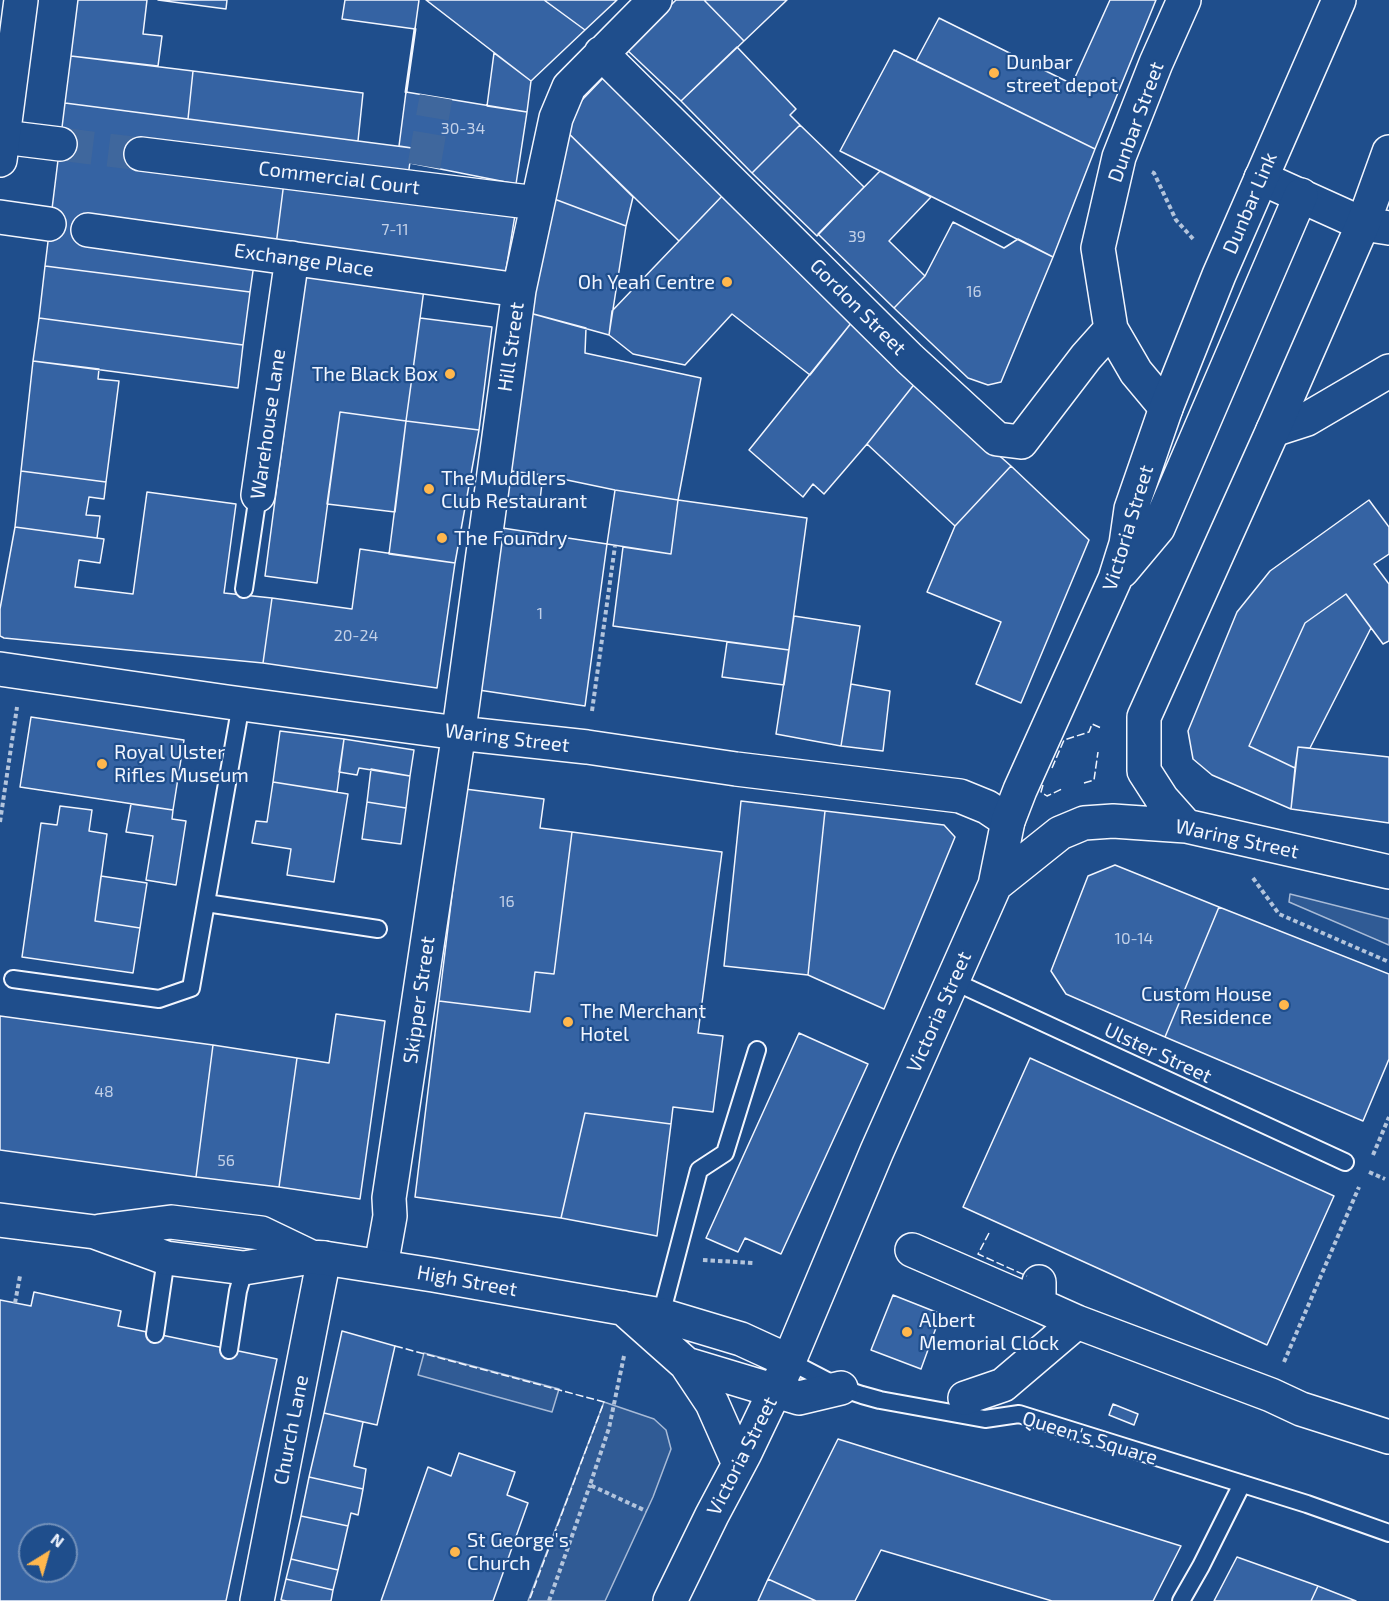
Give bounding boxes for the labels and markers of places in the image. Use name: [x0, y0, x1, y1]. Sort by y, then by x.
place label: Dunbar street depot: [1006, 50, 1118, 97]
marker: Dunbar street depot: [987, 66, 1001, 80]
place label: Oh Yeah Centre: [578, 270, 715, 294]
marker: Oh Yeah Centre: [720, 275, 734, 289]
place label: The Black Box: [312, 362, 438, 386]
marker: The Black Box: [443, 367, 457, 381]
place label: The Muddlers Club Restaurant: [441, 466, 587, 513]
marker: The Muddlers Club Restaurant: [422, 482, 436, 496]
place label: The Foundry: [454, 526, 567, 550]
marker: The Foundry: [435, 531, 449, 545]
place label: Royal Ulster Rifles Museum: [114, 740, 249, 787]
marker: Royal Ulster Rifles Museum: [95, 757, 109, 771]
place label: Custom House Residence: [1141, 982, 1272, 1029]
marker: Custom House Residence: [1277, 998, 1291, 1012]
place label: The Merchant Hotel: [580, 999, 706, 1046]
marker: The Merchant Hotel: [561, 1015, 575, 1029]
place label: Albert Memorial Clock: [919, 1308, 1059, 1355]
marker: Albert Memorial Clock: [900, 1325, 914, 1339]
place label: St George's Church: [467, 1528, 569, 1575]
marker: St George's Church: [448, 1545, 462, 1559]

